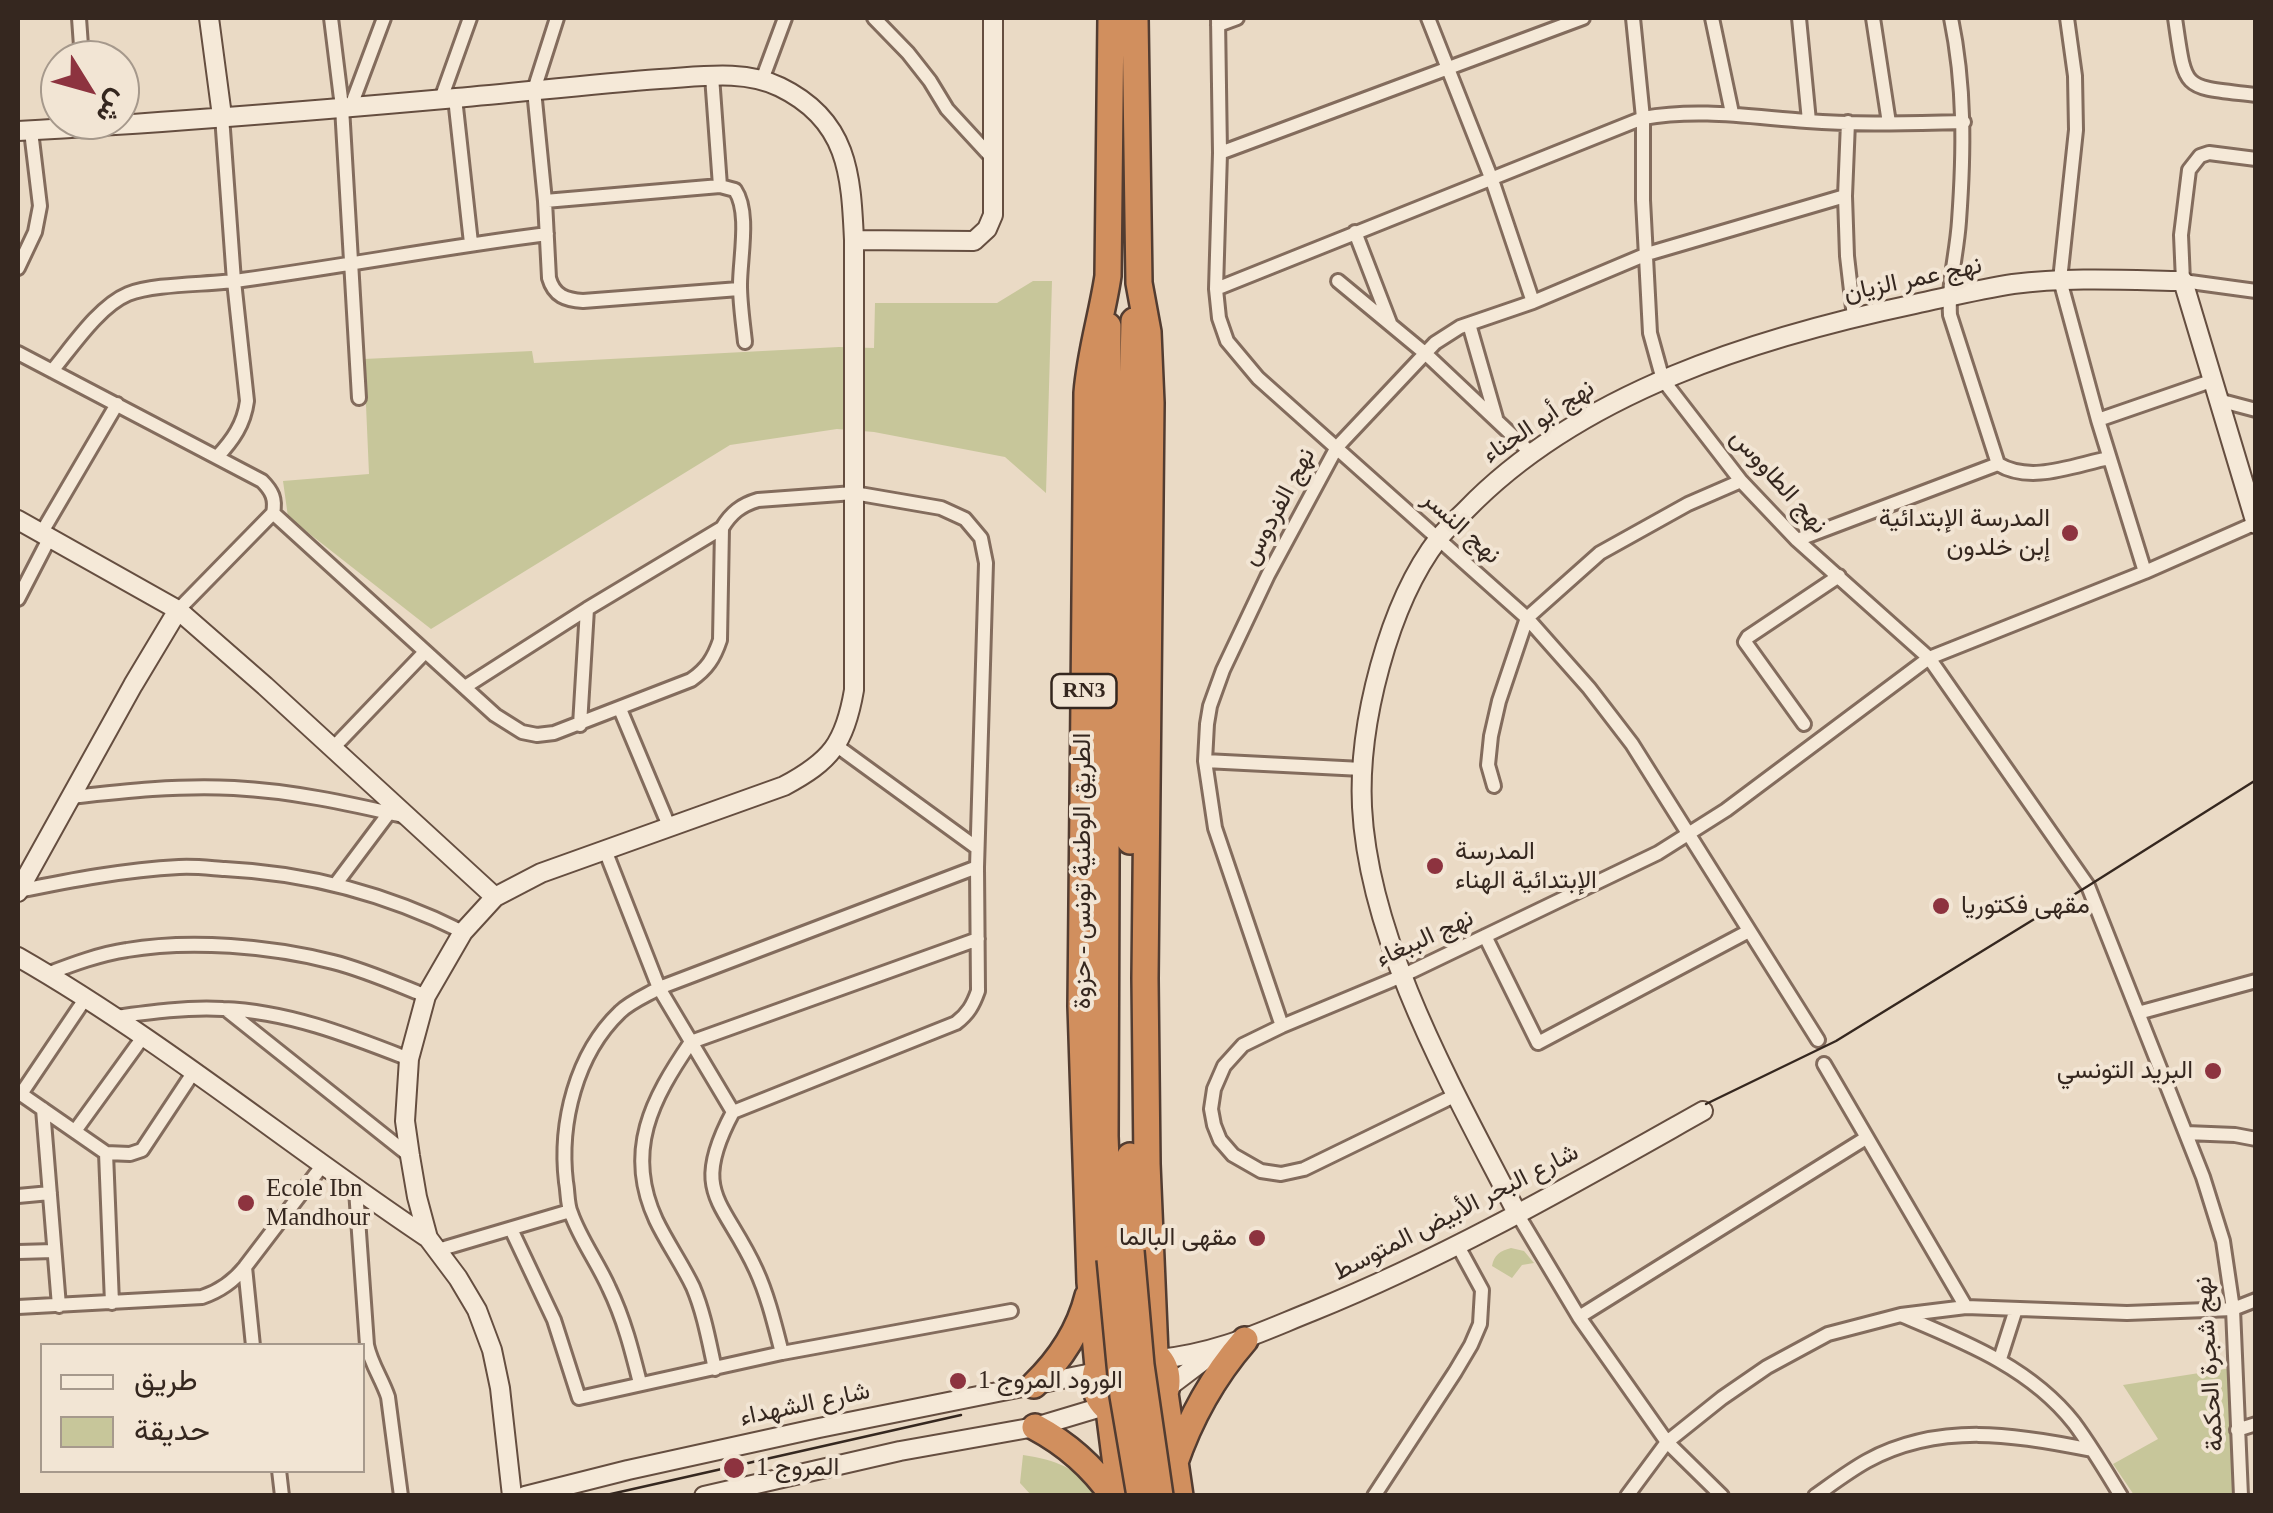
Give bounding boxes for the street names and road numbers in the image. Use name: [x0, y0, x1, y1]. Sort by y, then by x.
street label: نهج عمر الزيان: [1841, 251, 1985, 309]
street label: نهج أبو الحناء: [1477, 374, 1601, 470]
street label: نهج الطاووس: [1723, 423, 1833, 541]
street label: نهج الفردوس: [1236, 443, 1322, 571]
street label: نهج النسر: [1416, 485, 1506, 571]
road number: RN3: [1052, 674, 1116, 708]
street label: الطريق الوطنية تونس - حزوة: [1068, 733, 1098, 1009]
street label: نهج الببغاء: [1371, 903, 1479, 975]
street label: شارع البحر الأبيض المتوسط: [1328, 1138, 1584, 1288]
street label: نهج شجرة الحكمة: [2189, 1275, 2231, 1453]
street label: شارع الشهداء: [737, 1377, 873, 1433]

